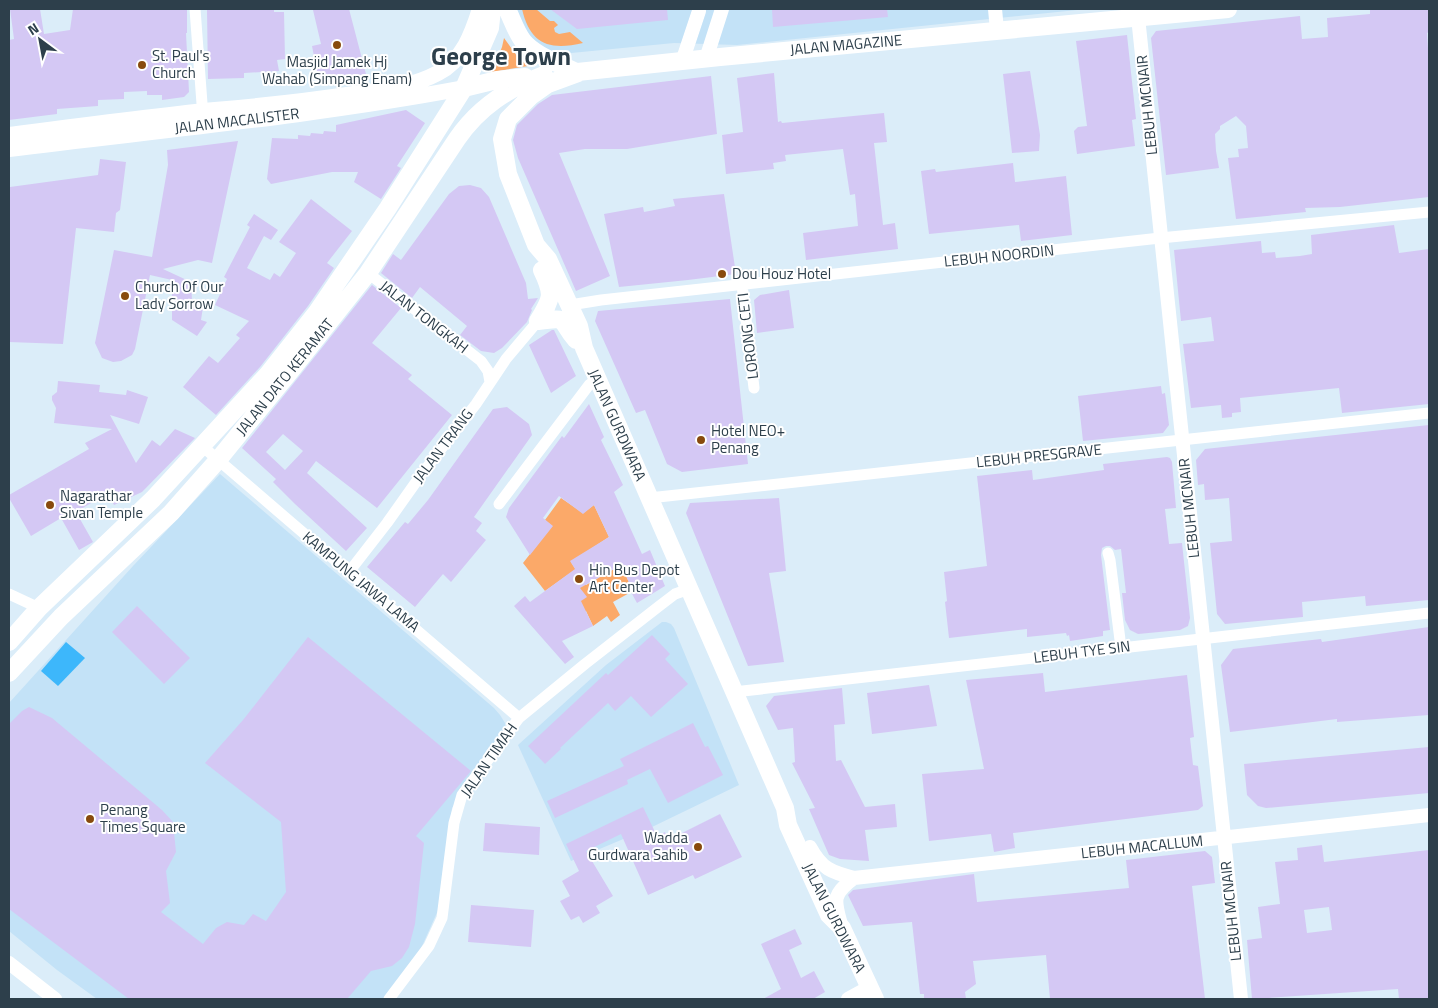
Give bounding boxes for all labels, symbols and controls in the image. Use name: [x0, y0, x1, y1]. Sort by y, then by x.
north arrow: [15, 15, 65, 65]
text: N: [23, 17, 43, 40]
street label: JALAN MAGAZINE: [789, 28, 903, 61]
district label: George Town: [431, 37, 571, 75]
marker: Masjid Jamek Hj Wahab (Simpang Enam): [331, 39, 343, 51]
place label: St. Paul's Church: [152, 44, 210, 84]
place label: Masjid Jamek Hj Wahab (Simpang Enam): [262, 50, 412, 90]
street label: LEBUH MCNAIR: [1130, 54, 1163, 156]
marker: St. Paul's Church: [136, 59, 148, 71]
street label: JALAN MACALISTER: [173, 101, 301, 140]
street label: LEBUH NOORDIN: [943, 238, 1055, 273]
place label: Dou Houz Hotel: [732, 262, 831, 285]
marker: Dou Houz Hotel: [716, 268, 728, 280]
place label: Church Of Our Lady Sorrow: [135, 275, 223, 315]
street label: JALAN TONGKAH: [375, 275, 474, 359]
marker: Church Of Our Lady Sorrow: [119, 290, 131, 302]
street label: LORONG CETI: [731, 292, 764, 380]
street label: JALAN DATO KERAMAT: [230, 313, 339, 440]
street label: JALAN GURDWARA: [582, 365, 653, 485]
street label: JALAN TRANG: [407, 404, 478, 488]
place label: Hotel NEO+ Penang: [711, 419, 785, 459]
marker: Hotel NEO+ Penang: [695, 434, 707, 446]
street label: LEBUH PRESGRAVE: [975, 437, 1103, 474]
street label: LEBUH MCNAIR: [1172, 457, 1205, 559]
place label: Nagarathar Sivan Temple: [60, 484, 143, 524]
marker: Nagarathar Sivan Temple: [44, 499, 56, 511]
street label: KAMPUNG JAWA LAMA: [298, 526, 425, 638]
place label: Hin Bus Depot Art Center: [589, 558, 680, 598]
marker: Hin Bus Depot Art Center: [573, 573, 585, 585]
street label: LEBUH TYE SIN: [1032, 634, 1132, 669]
street label: JALAN TIMAH: [454, 718, 523, 802]
place label: Penang Times Square: [100, 798, 186, 838]
marker: Penang Times Square: [84, 813, 96, 825]
place label: Wadda Gurdwara Sahib: [588, 826, 688, 866]
street label: LEBUH MACALLUM: [1080, 829, 1204, 864]
marker: Wadda Gurdwara Sahib: [692, 841, 704, 853]
street label: JALAN GURDWARA: [797, 859, 872, 977]
street label: LEBUH MCNAIR: [1214, 860, 1247, 962]

